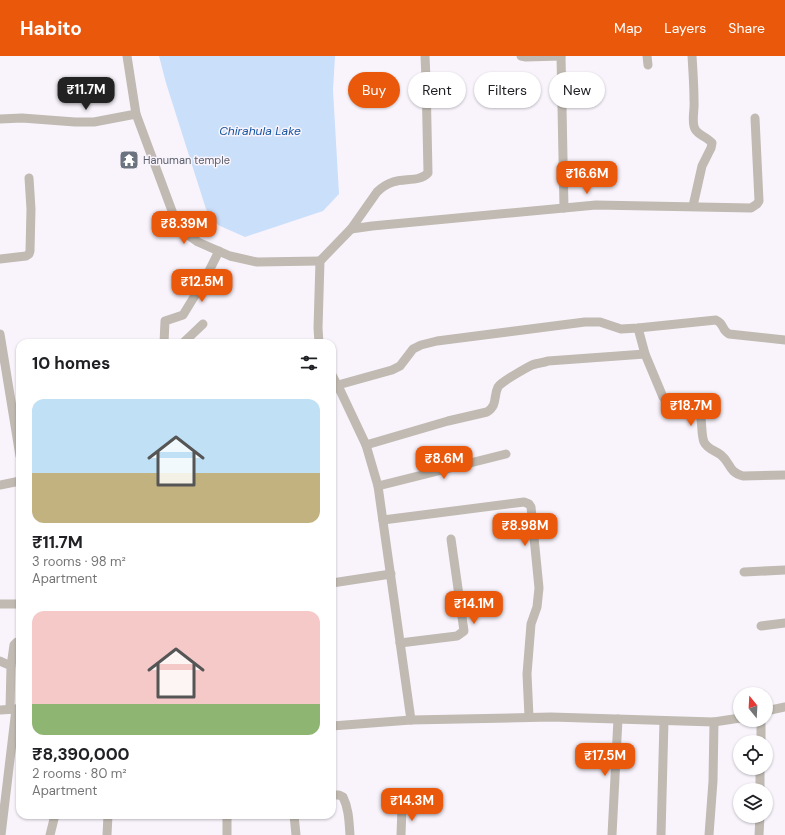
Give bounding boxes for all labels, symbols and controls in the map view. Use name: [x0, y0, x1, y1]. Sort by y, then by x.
text: Habito: [20, 16, 82, 41]
text: Map: [614, 19, 642, 37]
text: Layers: [664, 19, 706, 37]
text: Share: [728, 19, 765, 37]
chip: Buy: [348, 72, 400, 108]
chip: Rent: [408, 72, 466, 108]
chip: Filters: [474, 72, 541, 108]
chip: New: [549, 72, 605, 108]
pin: ₹11.7M: [53, 77, 119, 111]
text: ₹11.7M: [67, 81, 105, 98]
water label: Chirahula Lake: [219, 123, 301, 139]
temple icon: Hanuman temple: [118, 149, 140, 171]
place label: Hanuman temple: [143, 153, 230, 167]
pin: ₹16.6M: [554, 161, 620, 195]
text: ₹16.6M: [565, 165, 609, 182]
pin: ₹8.39M: [151, 211, 217, 245]
text: ₹8.39M: [161, 215, 207, 232]
pin: ₹12.5M: [169, 269, 235, 303]
text: ₹12.5M: [180, 273, 224, 290]
text: 10 homes: [32, 352, 110, 374]
icon: filters: [298, 352, 320, 374]
pin: ₹18.7M: [658, 393, 724, 427]
text: ₹18.7M: [670, 397, 712, 414]
icon: home: [140, 425, 212, 497]
pin: ₹8.6M: [416, 446, 472, 480]
text: ₹8.6M: [425, 450, 463, 467]
pin: ₹8.98M: [492, 513, 558, 547]
text: ₹8.98M: [501, 517, 549, 534]
text: ₹11.7M: [32, 531, 83, 553]
text: 3 rooms · 98 m²: [32, 553, 126, 570]
text: Apartment: [32, 570, 97, 587]
pin: ₹14.1M: [441, 591, 507, 625]
text: ₹14.1M: [454, 595, 494, 612]
icon: home: [140, 637, 212, 709]
north arrow: [733, 687, 773, 727]
map controls: [733, 687, 773, 823]
button: locate: [733, 735, 773, 775]
text: ₹8,390,000: [32, 743, 130, 765]
pin: ₹17.5M: [572, 743, 638, 777]
text: ₹17.5M: [584, 747, 626, 764]
text: 2 rooms · 80 m²: [32, 765, 127, 782]
text: Apartment: [32, 782, 97, 799]
button: layers: [733, 783, 773, 823]
pin: ₹14.3M: [379, 788, 445, 822]
text: ₹14.3M: [390, 792, 434, 809]

